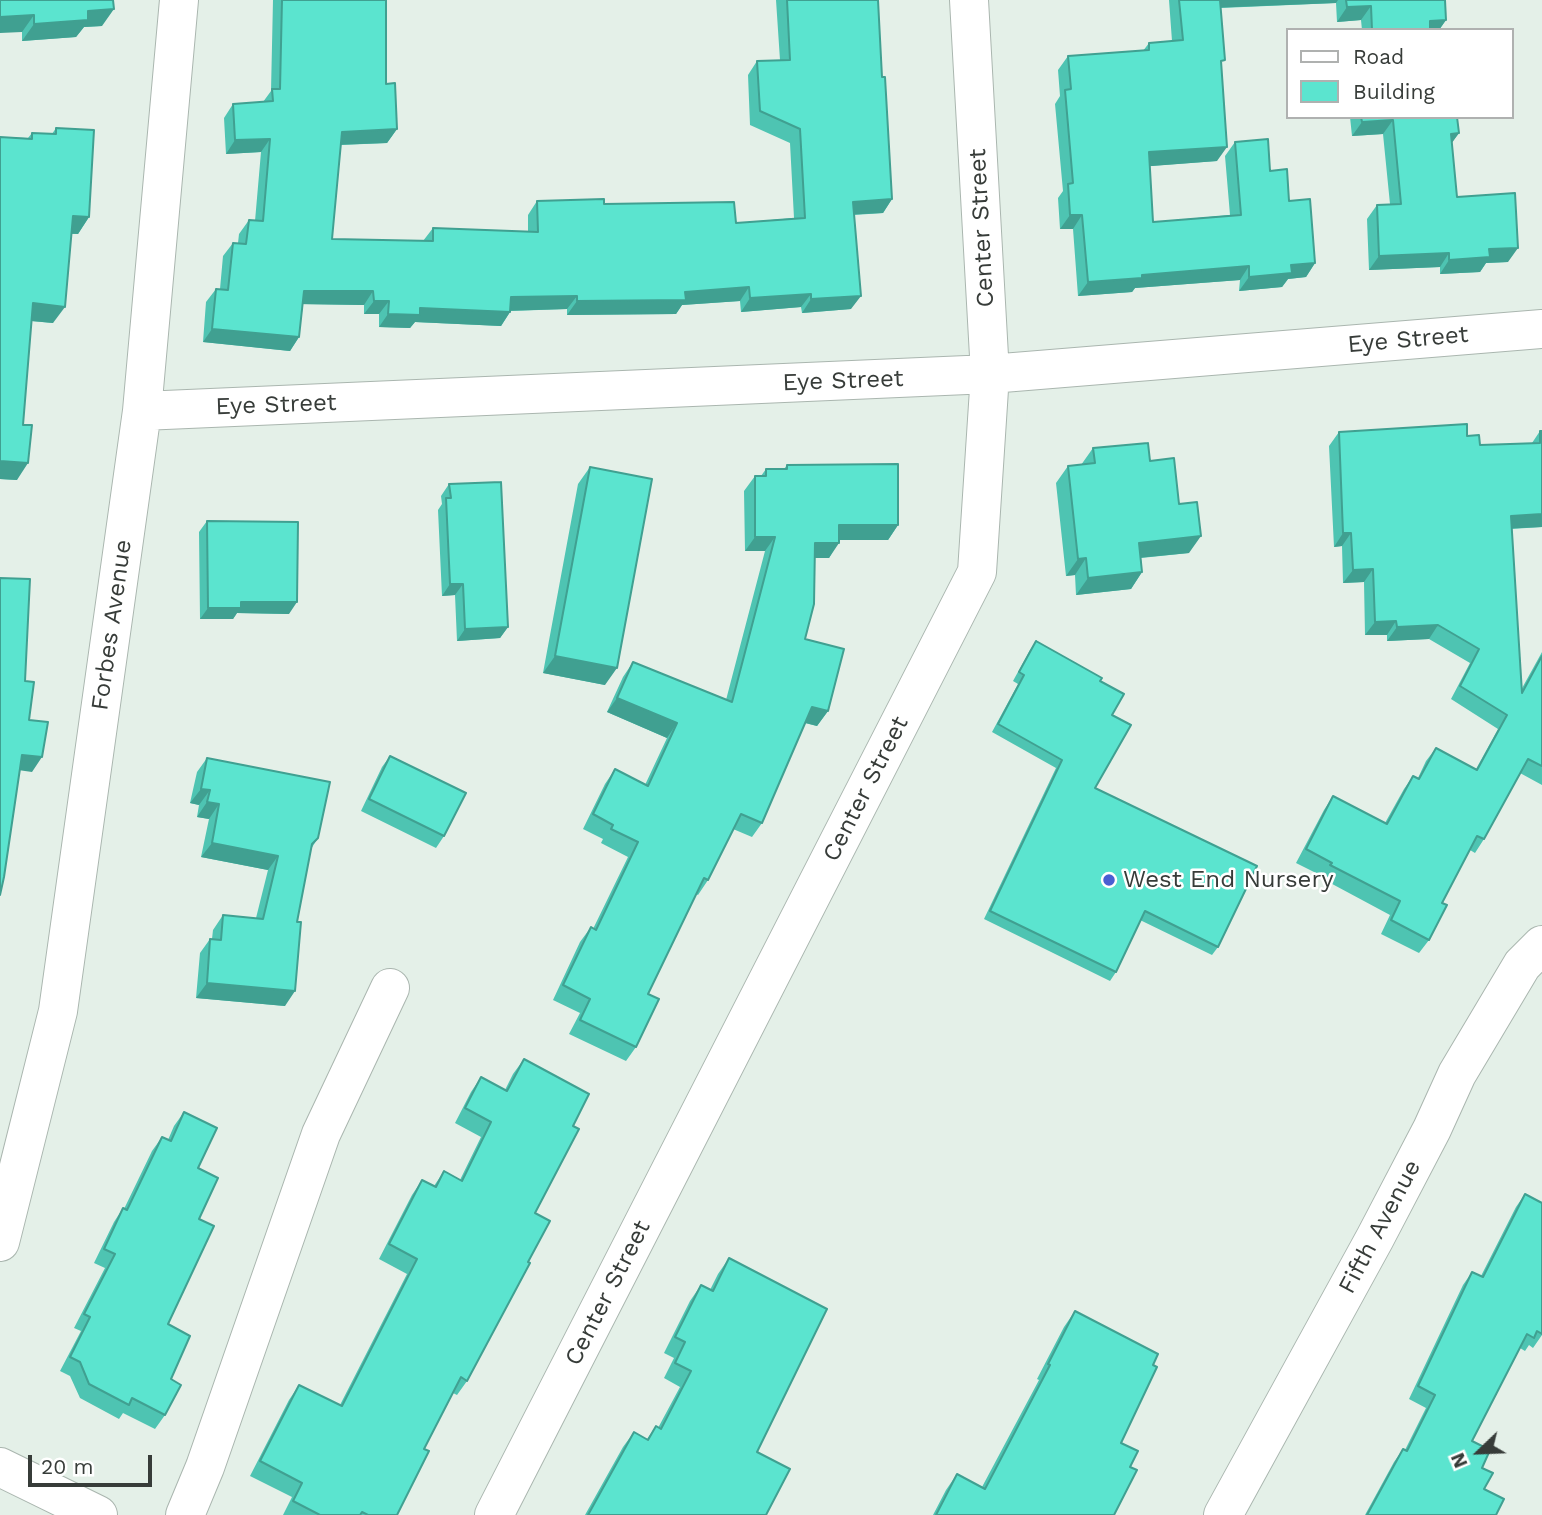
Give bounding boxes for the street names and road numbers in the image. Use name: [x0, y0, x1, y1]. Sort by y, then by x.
street label: Center Street: [963, 148, 1001, 308]
street label: Eye Street: [1346, 320, 1470, 360]
street label: Eye Street: [782, 364, 904, 398]
street label: Eye Street: [215, 388, 337, 422]
street label: Forbes Avenue: [86, 538, 138, 712]
street label: Center Street: [817, 712, 915, 866]
street label: Fifth Avenue: [1333, 1155, 1427, 1299]
street label: Center Street: [559, 1216, 657, 1370]

